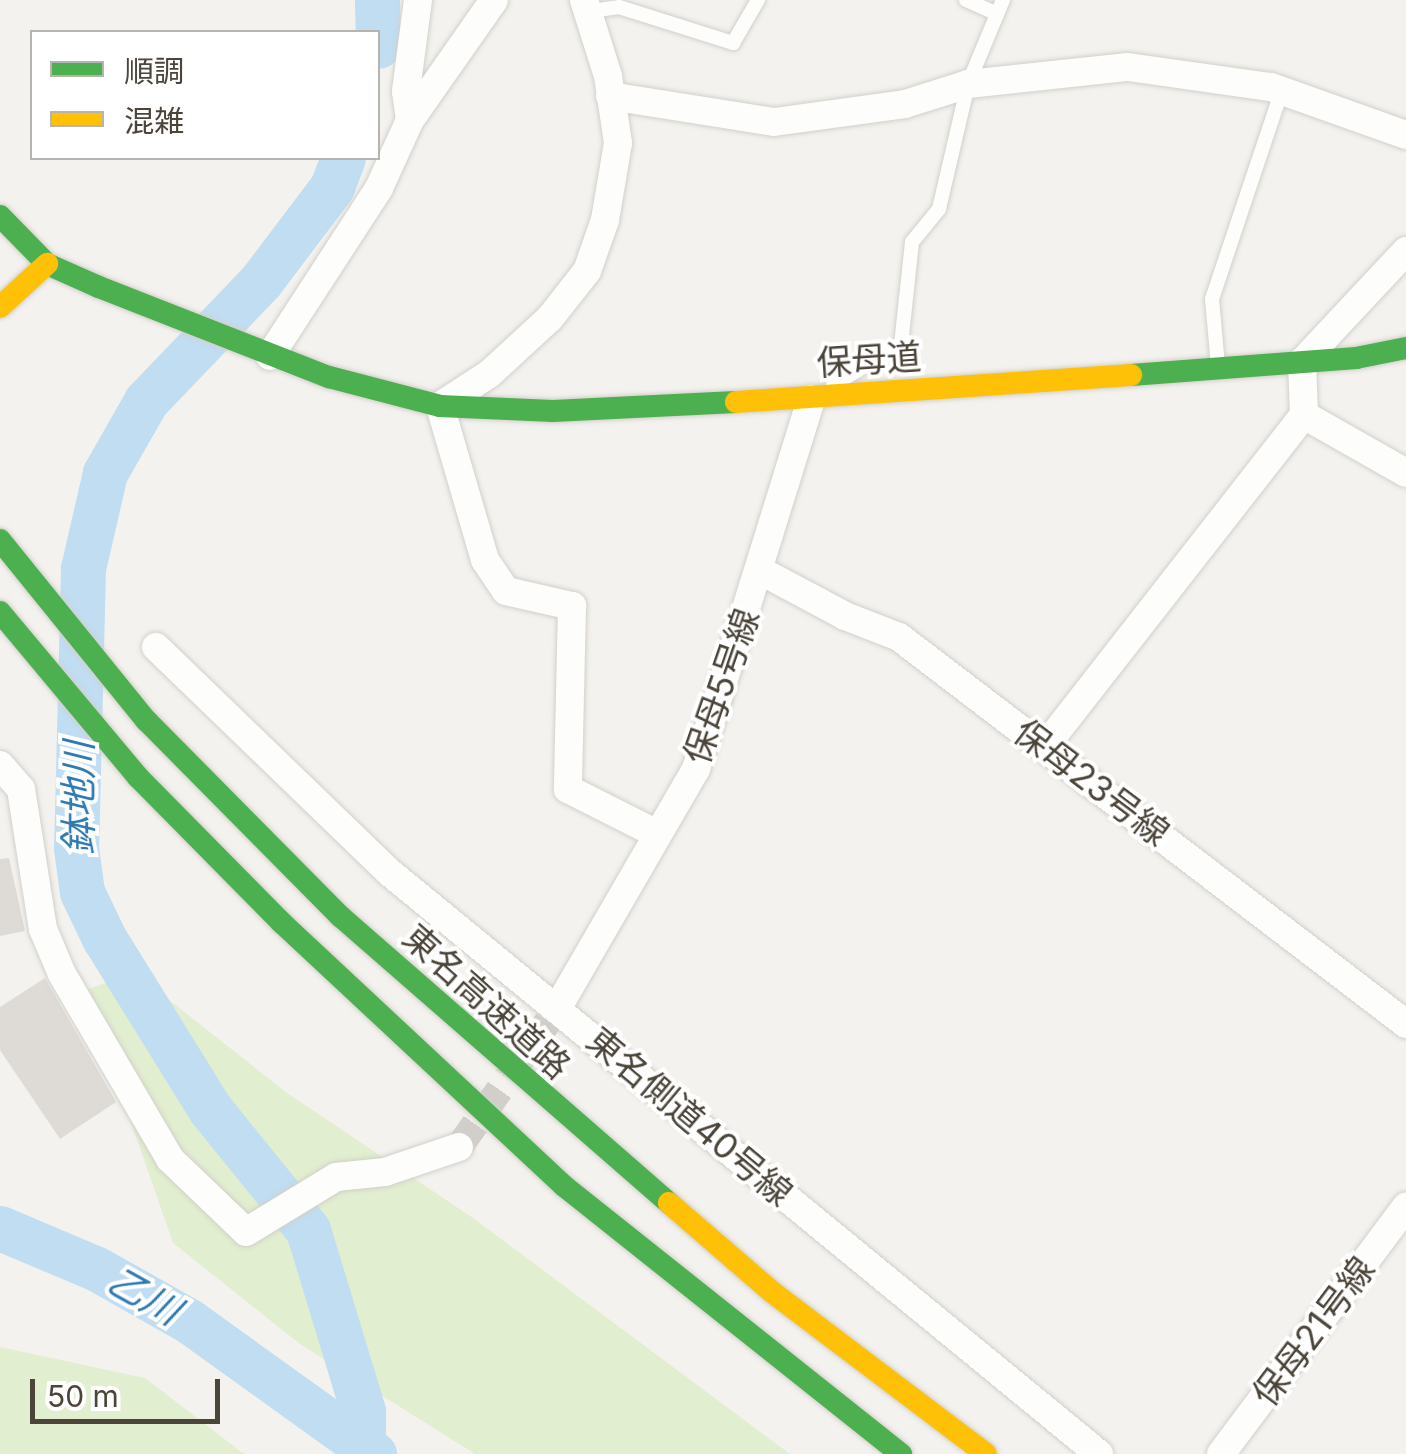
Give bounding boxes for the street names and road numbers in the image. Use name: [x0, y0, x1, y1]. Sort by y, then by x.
street label: 保母道: [815, 334, 923, 384]
street label: 保母5号線: [675, 603, 767, 769]
street label: 保母23号線: [1006, 710, 1178, 854]
street label: 東名高速道路: [395, 915, 579, 1087]
street label: 東名側道40号線: [579, 1018, 801, 1214]
street label: 保母21号線: [1243, 1248, 1383, 1414]

